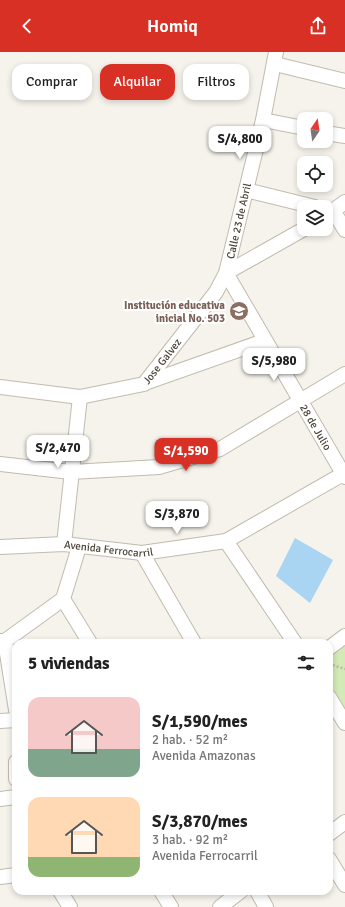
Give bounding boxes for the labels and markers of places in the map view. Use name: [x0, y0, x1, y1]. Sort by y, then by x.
pin: S/4,800: [203, 126, 277, 160]
place label: Institución educativa inicial No. 503: [124, 299, 225, 325]
school or university icon: Institución educativa inicial No. 503: [228, 300, 250, 322]
pin: S/5,980: [237, 348, 311, 382]
pin: S/2,470: [21, 435, 95, 469]
pin: S/1,590: [149, 438, 223, 472]
pin: S/3,870: [140, 501, 214, 535]

